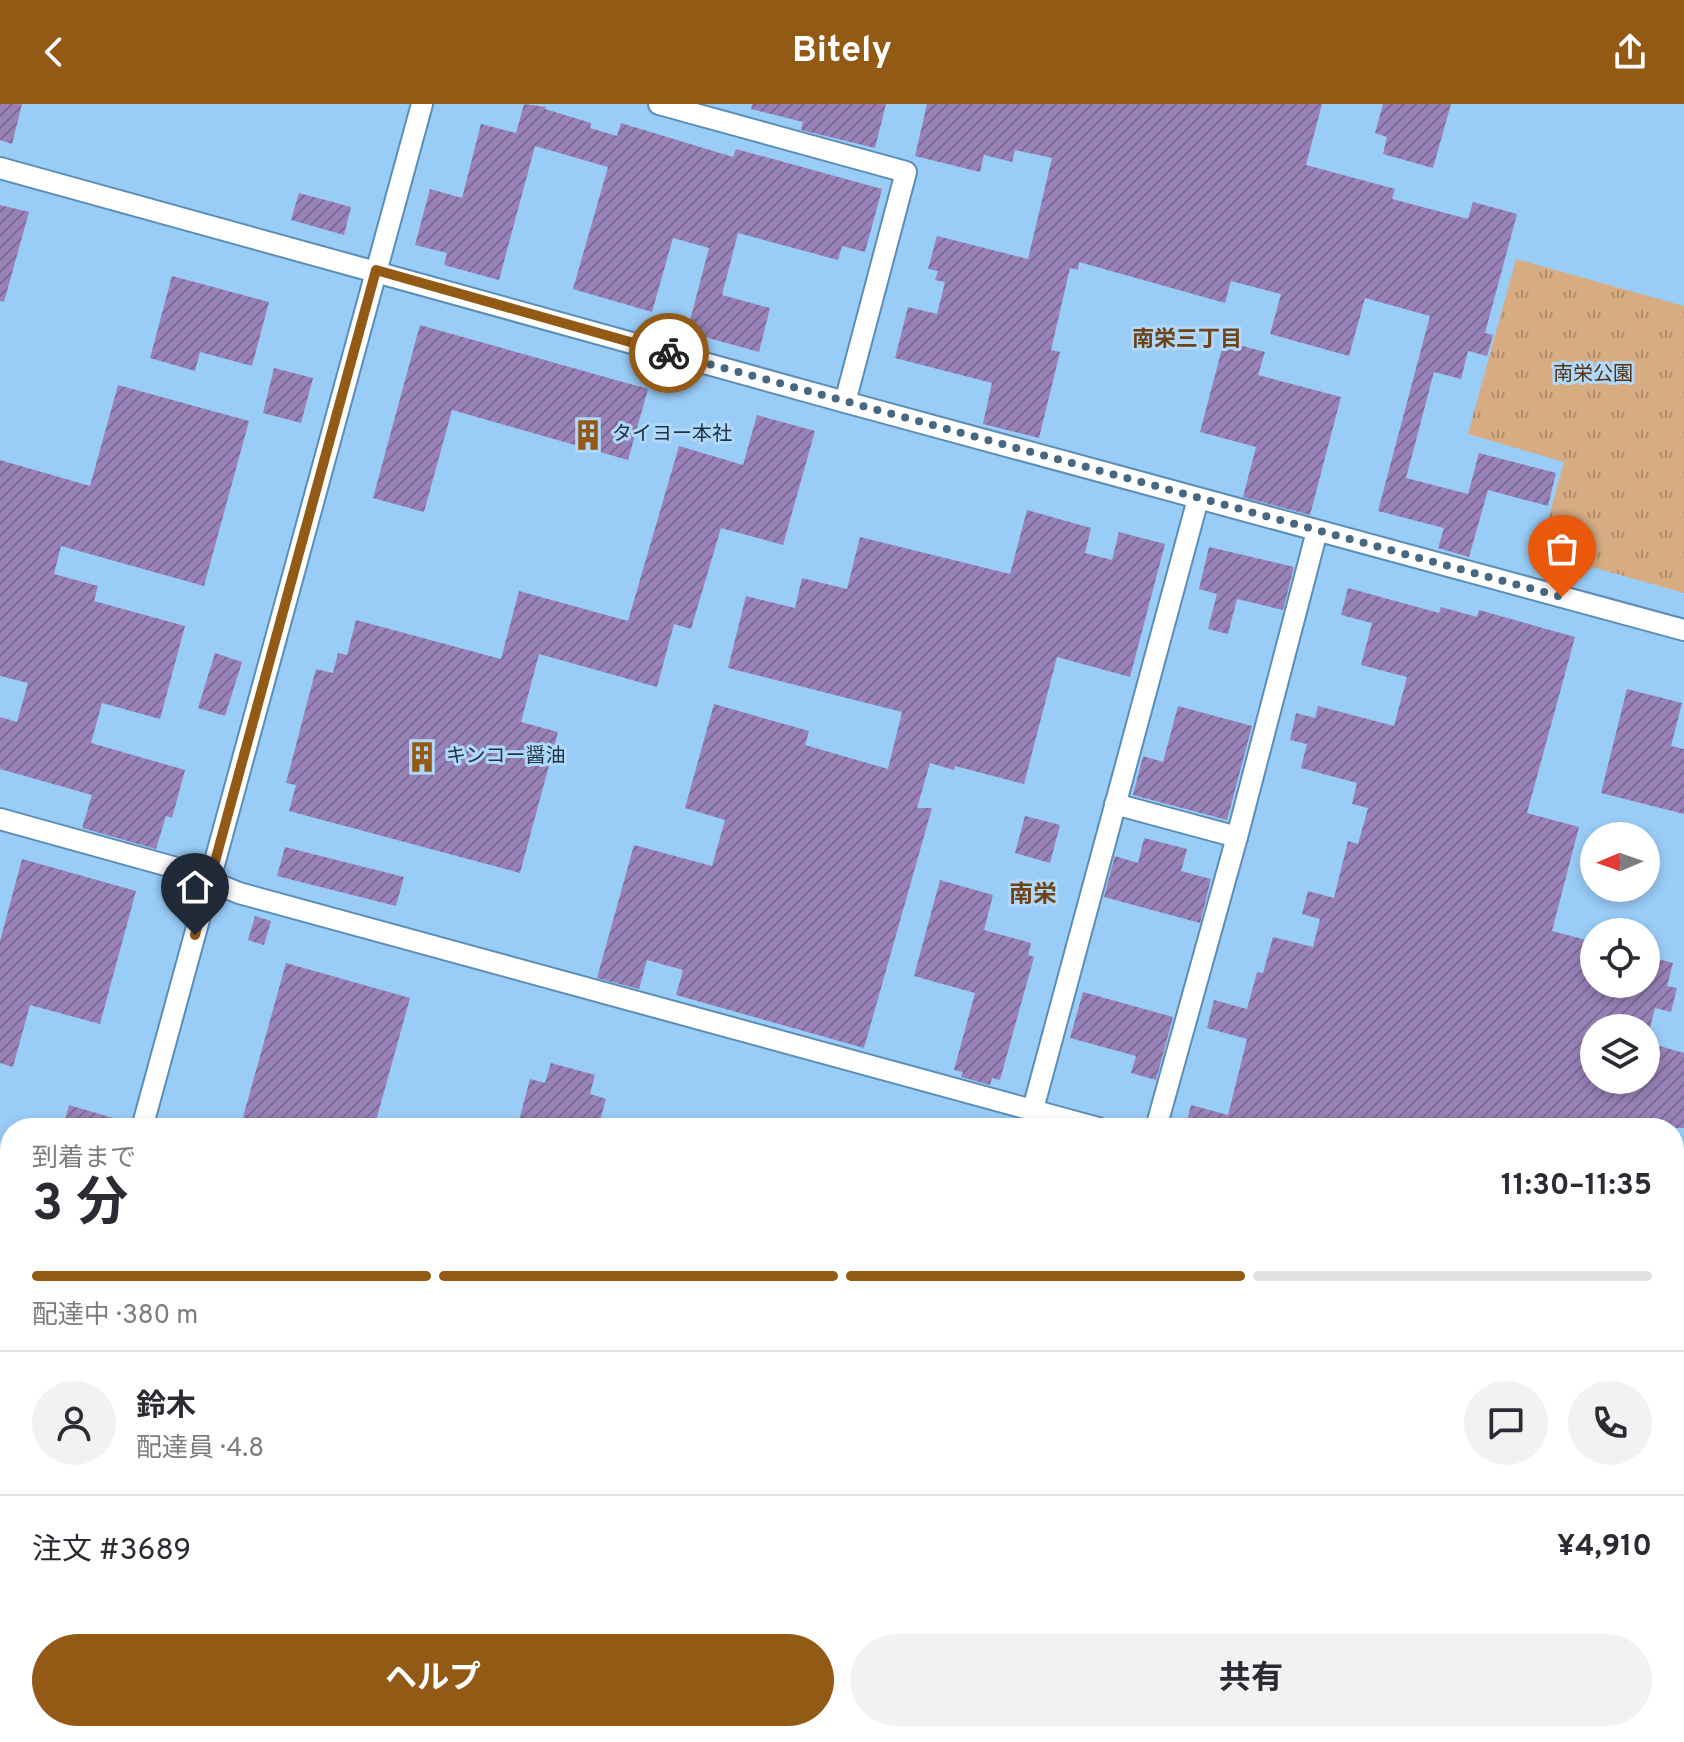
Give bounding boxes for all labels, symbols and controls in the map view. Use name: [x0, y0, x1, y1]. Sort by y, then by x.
text: Bitely: [792, 29, 892, 75]
icon: back: [32, 30, 76, 74]
icon: share: [1608, 30, 1652, 74]
courier: [629, 313, 709, 393]
district label: 南栄三丁目: [1132, 327, 1242, 354]
icon: bike: [647, 331, 691, 375]
park label: 南栄公園: [1553, 362, 1633, 388]
building icon: タイヨー本社: [571, 418, 605, 452]
place label: タイヨー本社: [612, 422, 732, 448]
pin: [1528, 515, 1596, 597]
icon: bag: [1540, 527, 1584, 571]
building icon: キンコー醤油: [405, 740, 439, 774]
place label: キンコー醤油: [446, 744, 565, 770]
north arrow: [1580, 822, 1660, 902]
map controls: [1580, 822, 1660, 1094]
pin: [161, 853, 229, 935]
icon: home: [173, 865, 217, 909]
district label: 南栄: [1009, 881, 1057, 911]
button: locate: [1580, 918, 1660, 998]
button: layers: [1580, 1014, 1660, 1094]
text: 到着まで: [32, 1143, 136, 1176]
text: 11:30–11:35: [1501, 1168, 1652, 1205]
text: 3 分: [32, 1173, 128, 1239]
text: 配達中 · 380 m: [32, 1300, 198, 1333]
button: person: [32, 1381, 116, 1465]
button: chat: [1464, 1381, 1548, 1465]
button: phone: [1568, 1381, 1652, 1465]
text: 鈴木: [136, 1389, 196, 1426]
text: 配達員 · 4.8: [136, 1433, 264, 1466]
text: ¥4,910: [1557, 1529, 1652, 1566]
text: 注文 #3689: [32, 1533, 191, 1570]
button: ヘルプ: [32, 1634, 834, 1726]
button: 共有: [850, 1634, 1652, 1726]

